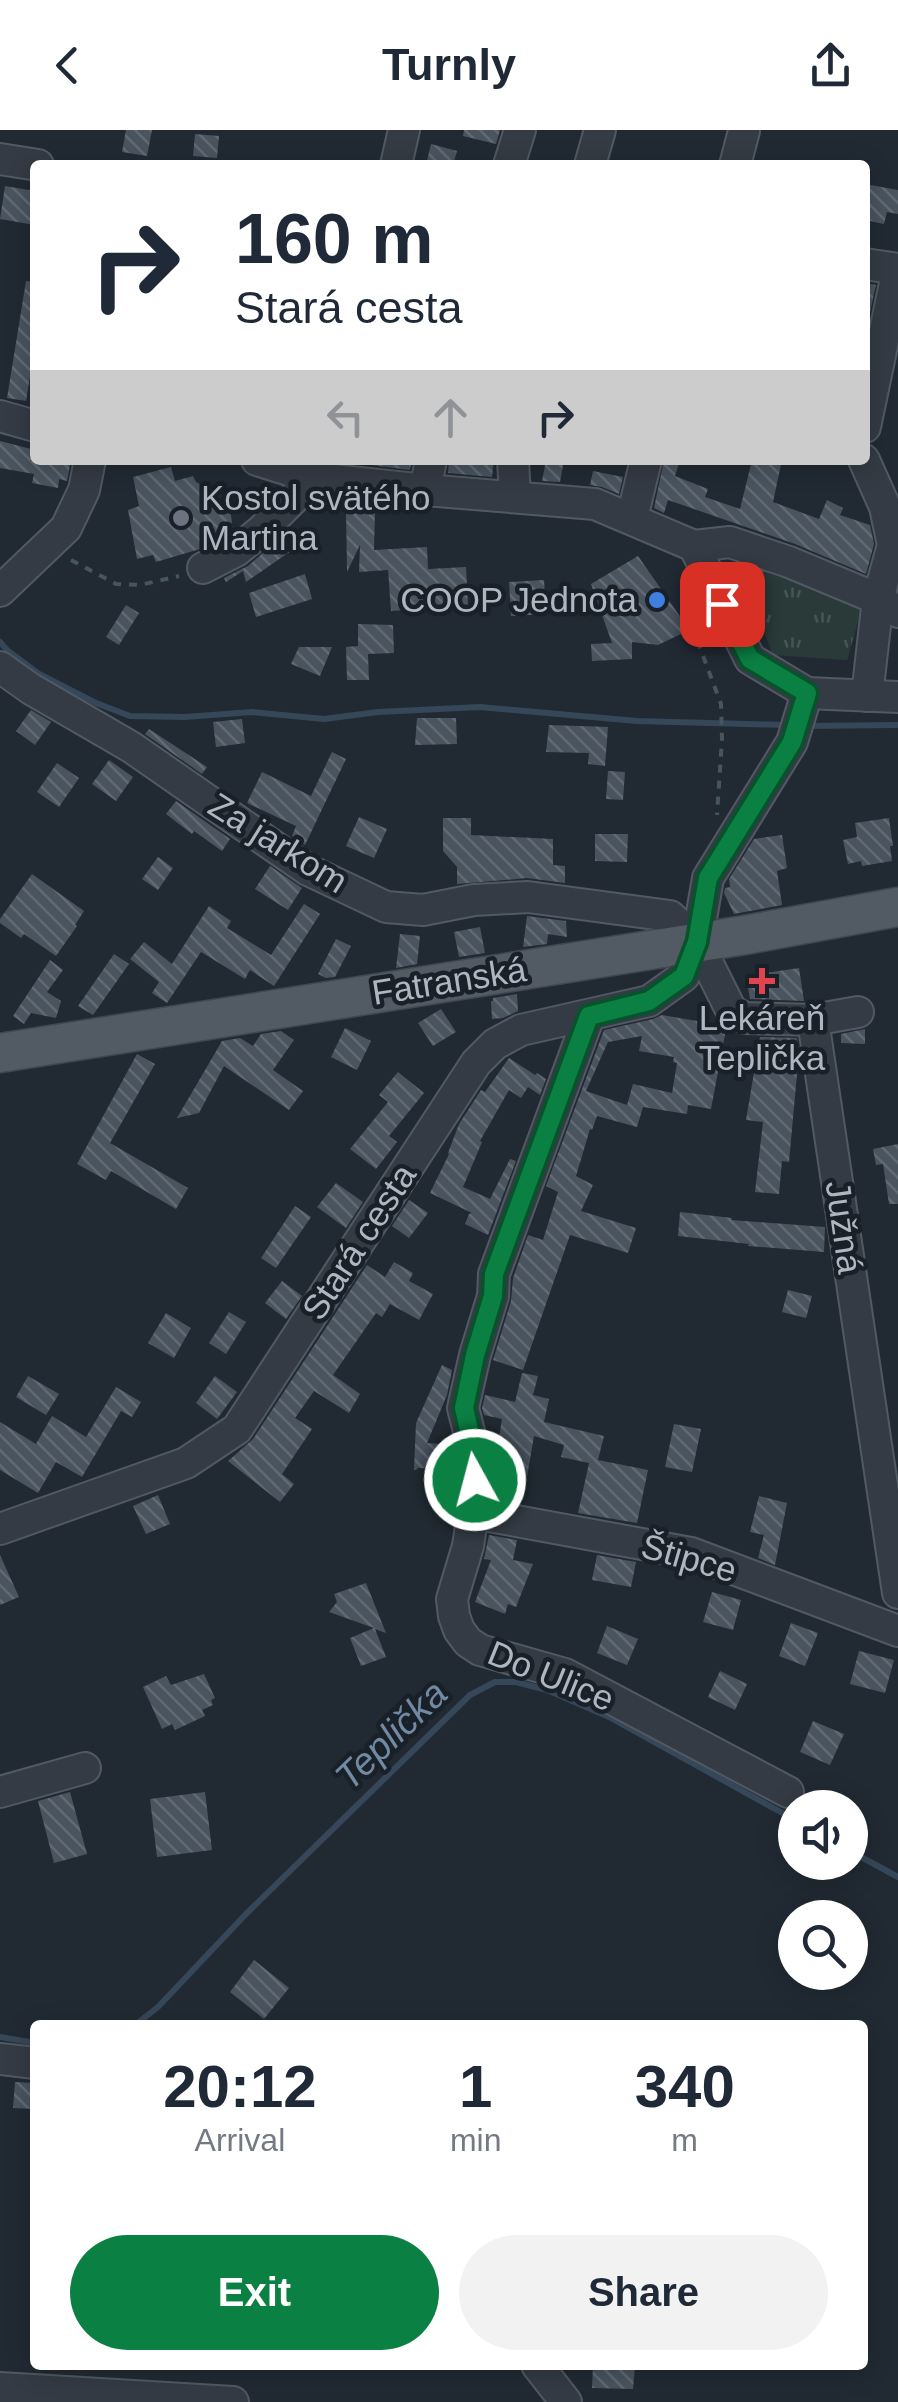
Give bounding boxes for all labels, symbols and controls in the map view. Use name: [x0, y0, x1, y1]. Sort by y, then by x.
icon: back: [40, 38, 95, 93]
icon: share: [803, 38, 858, 93]
text: Turnly: [382, 39, 516, 90]
icon: right: [70, 200, 200, 330]
text: 160 m: [235, 200, 433, 278]
text: Stará cesta: [235, 282, 463, 333]
icon: left: [318, 390, 373, 445]
icon: ahead: [423, 390, 478, 445]
icon: right: [528, 390, 583, 445]
place label: Kostol svätého Martina: [201, 478, 431, 557]
marker: Kostol svätého Martina: [170, 507, 192, 529]
pin: [680, 562, 765, 647]
icon: arrive: [695, 577, 750, 632]
place label: COOP Jednota: [400, 580, 638, 619]
marker: COOP Jednota: [646, 589, 668, 611]
street label: Za jarkom: [202, 785, 355, 900]
street label: Fatranská: [369, 949, 529, 1012]
marker: Lekáreň Teplička: [751, 970, 773, 992]
place label: Lekáreň Teplička: [699, 998, 826, 1077]
street label: Stará cesta: [294, 1156, 423, 1327]
street label: Južná: [819, 1178, 870, 1276]
position arrow: [423, 1428, 527, 1532]
street label: Štipce: [637, 1525, 741, 1590]
street label: Do Ulice: [483, 1633, 620, 1718]
water label: Teplička: [327, 1672, 455, 1798]
map controls: [778, 1790, 868, 1990]
button: sound: [778, 1790, 868, 1880]
button: search: [778, 1900, 868, 1990]
text: 20:12: [163, 2053, 317, 2120]
text: 1: [459, 2053, 492, 2120]
text: 340: [635, 2053, 735, 2120]
text: Arrival: [195, 2122, 285, 2158]
text: min: [450, 2122, 501, 2158]
text: m: [671, 2122, 698, 2158]
button: Exit: [70, 2235, 439, 2350]
button: Share: [459, 2235, 828, 2350]

